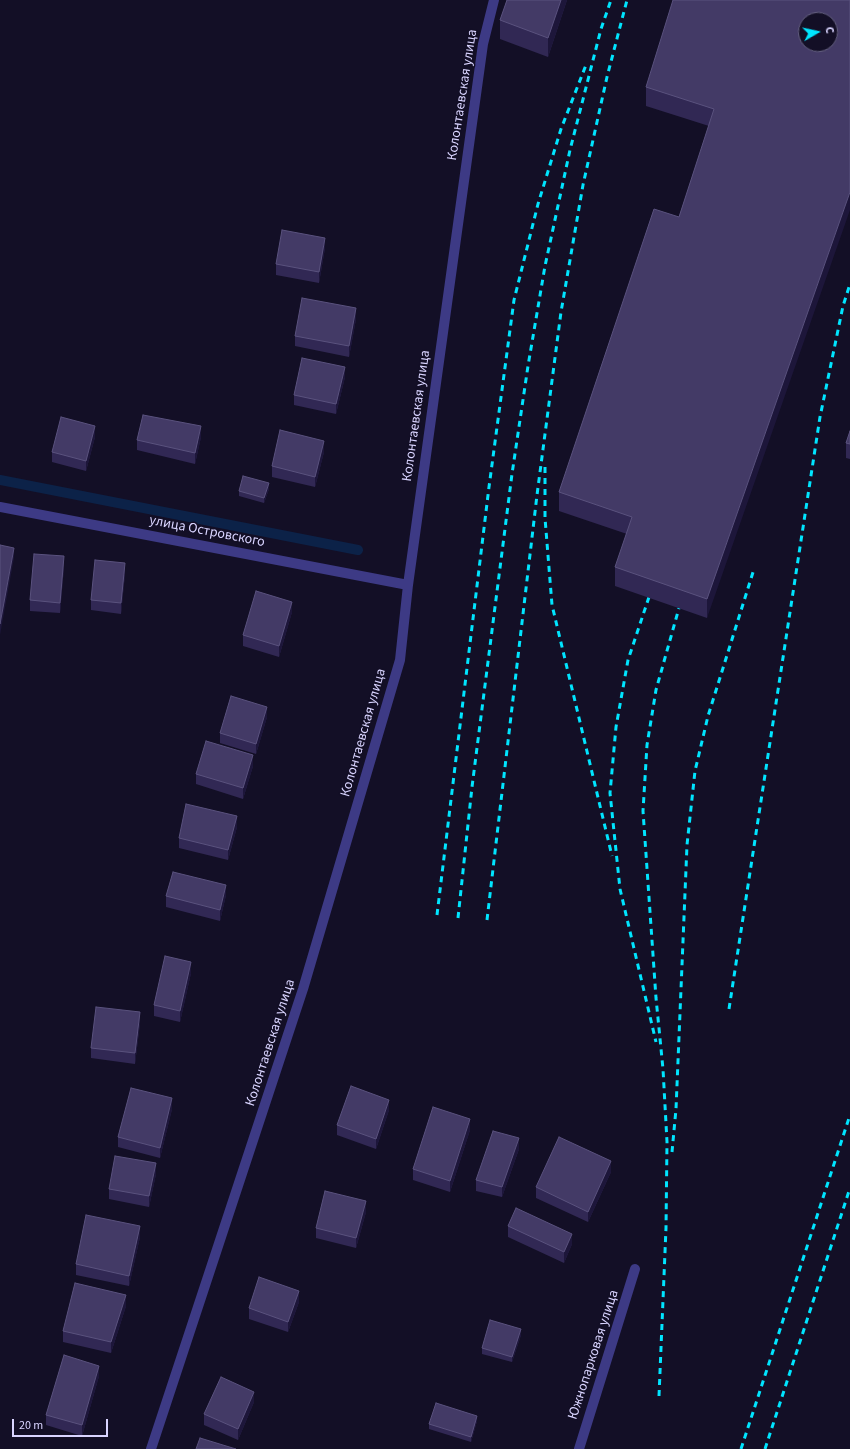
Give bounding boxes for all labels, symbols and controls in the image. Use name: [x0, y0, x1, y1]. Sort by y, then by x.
north arrow: [798, 12, 838, 52]
text: С: [821, 26, 837, 35]
street label: Колонтаевская улица: [444, 28, 482, 162]
street label: Колонтаевская улица: [399, 349, 435, 483]
street label: улица Островского: [148, 513, 266, 551]
street label: Колонтаевская улица: [338, 667, 390, 799]
street label: Колонтаевская улица: [243, 977, 299, 1109]
street label: Южнопарковая улица: [565, 1288, 623, 1422]
scale bar: [14, 1411, 110, 1437]
text: 20 m: [19, 1417, 43, 1434]

